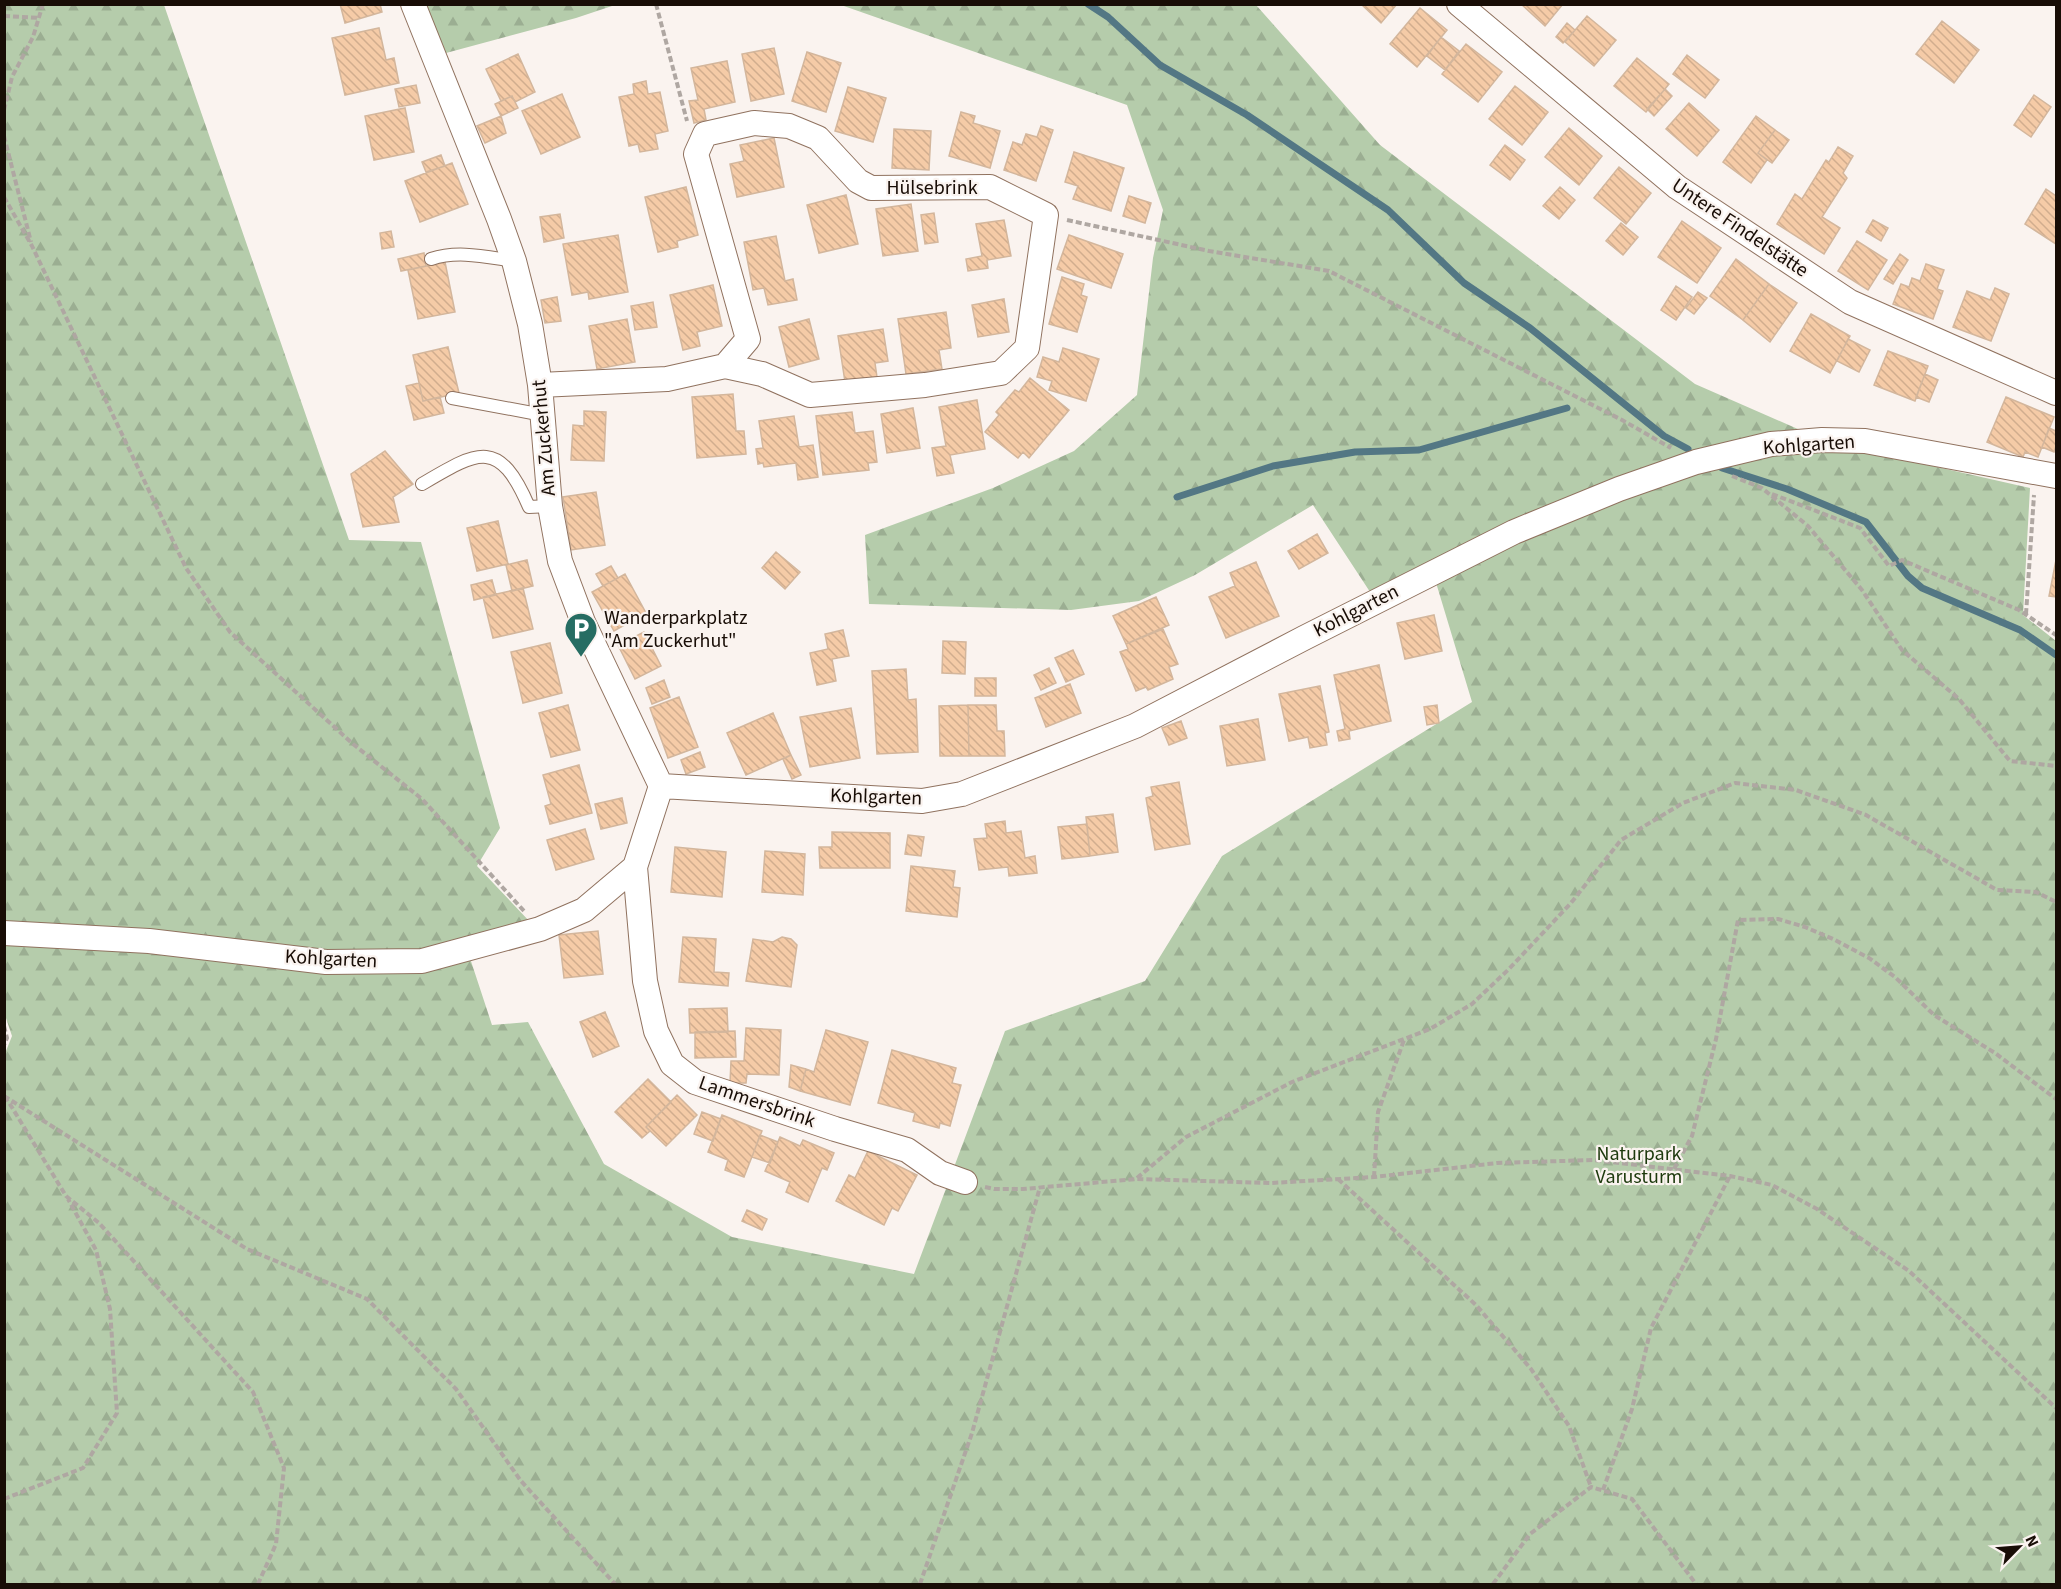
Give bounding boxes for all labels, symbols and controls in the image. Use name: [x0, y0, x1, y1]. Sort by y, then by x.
street label: Untere Findelstätte: [1666, 172, 1814, 284]
street label: Hülsebrink: [886, 174, 978, 202]
street label: Am Zuckerhut: [525, 378, 563, 497]
street label: Kohlgarten: [1762, 428, 1856, 462]
street label: Kohlgarten: [1308, 578, 1404, 644]
place label: Wanderparkplatz "Am Zuckerhut": [604, 604, 747, 655]
parking icon: Wanderparkplatz "Am Zuckerhut": [563, 611, 599, 658]
street label: Kohlgarten: [829, 781, 923, 813]
street label: Kohlgarten: [284, 943, 378, 975]
street label: Lammersbrink: [695, 1069, 819, 1135]
park label: Naturpark Varusturm: [1596, 1140, 1682, 1191]
north arrow: [1989, 1517, 2049, 1577]
text: N: [2019, 1532, 2044, 1551]

